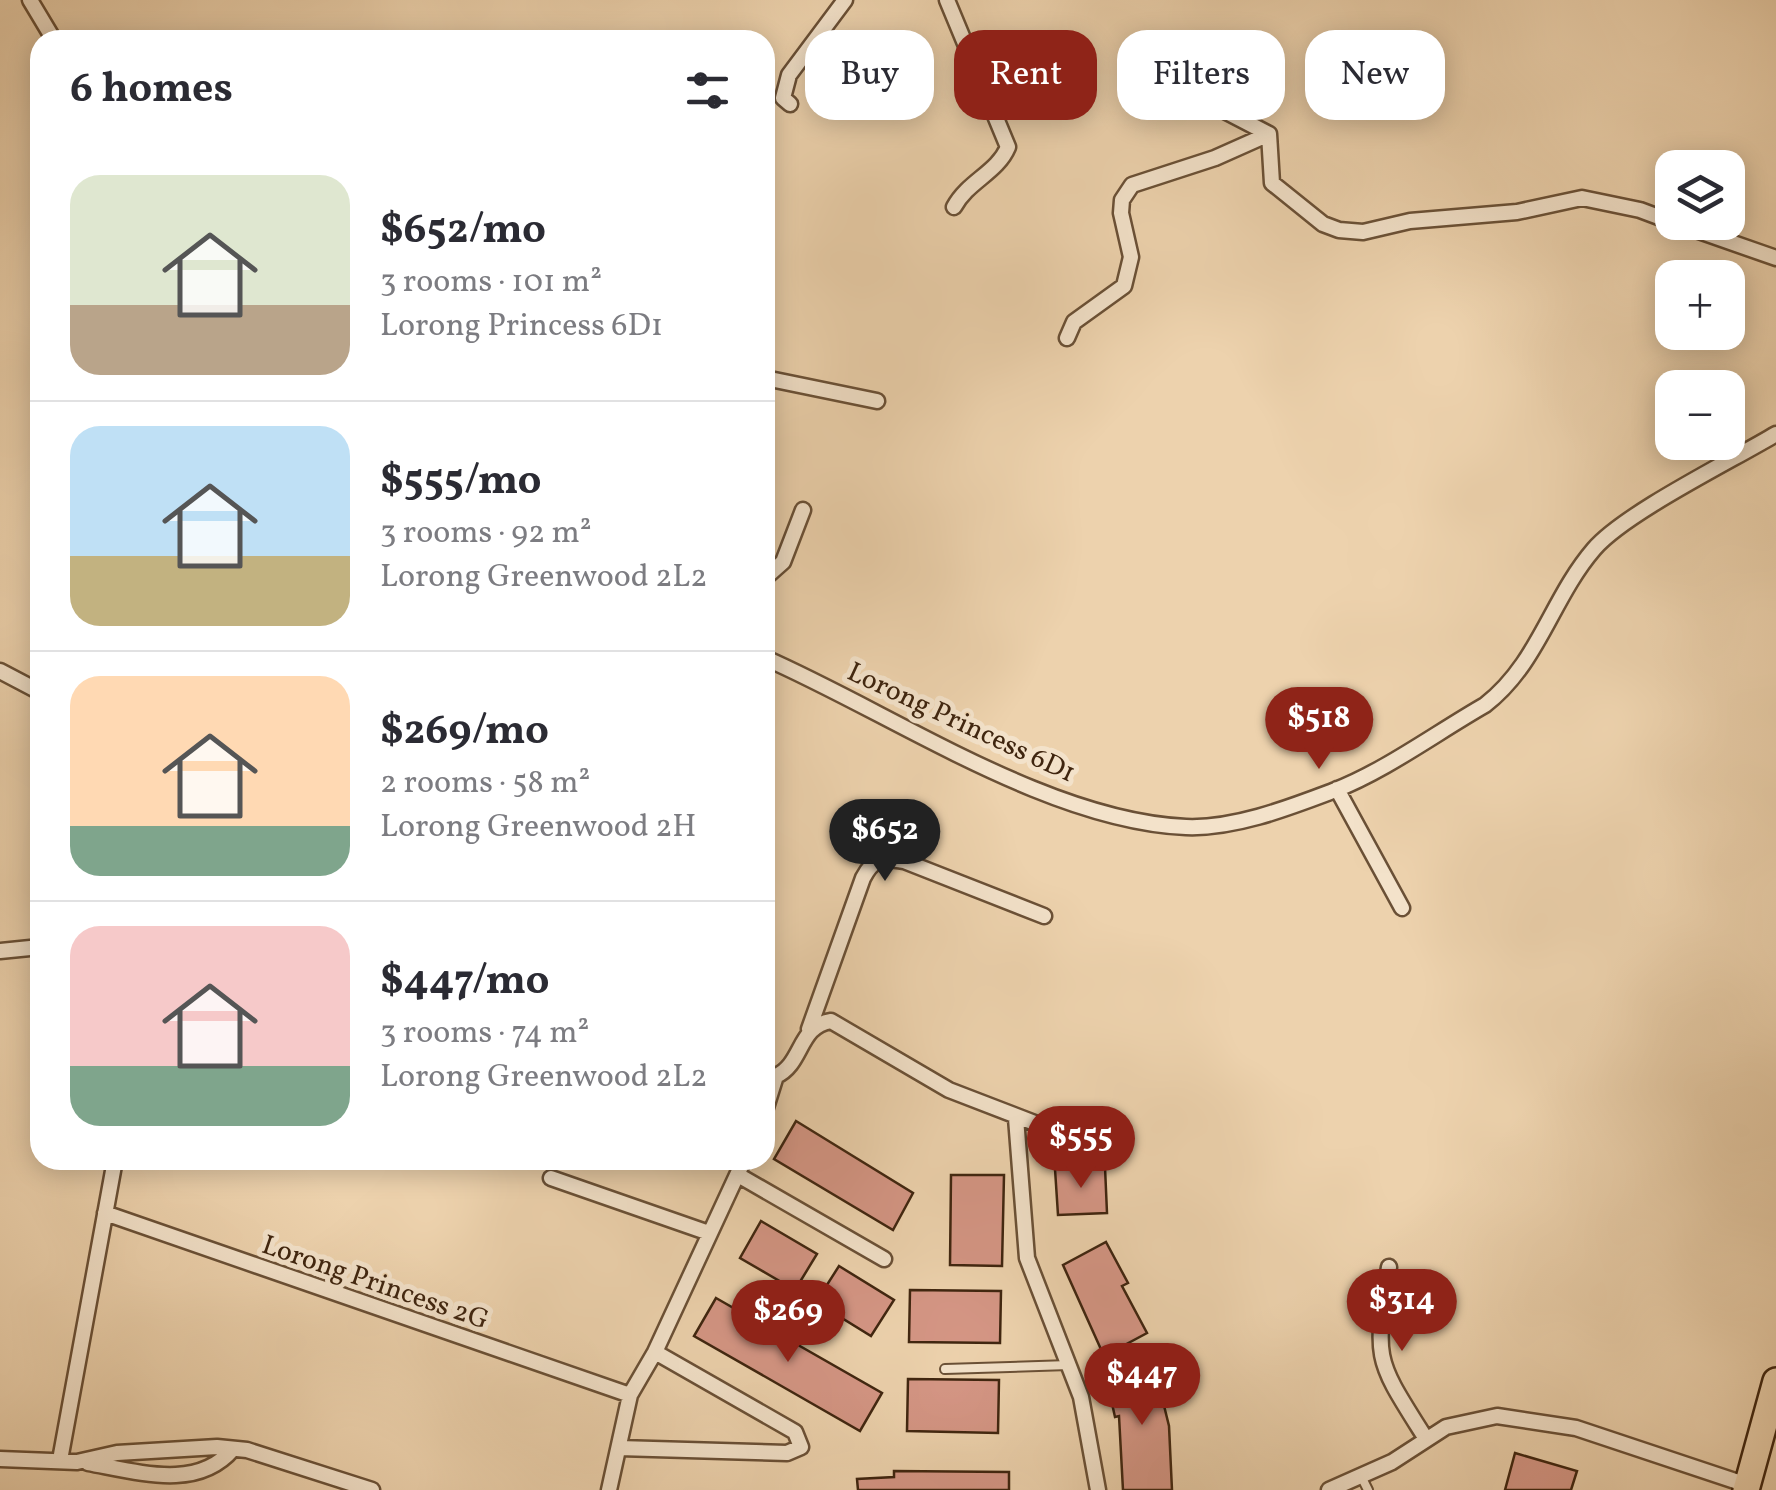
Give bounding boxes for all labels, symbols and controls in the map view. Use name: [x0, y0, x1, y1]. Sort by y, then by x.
chip: Buy: [805, 30, 934, 120]
chip: Rent: [954, 30, 1097, 120]
chip: Filters: [1117, 30, 1285, 120]
chip: New: [1305, 30, 1445, 120]
text: 6 homes: [70, 61, 233, 120]
icon: filters: [680, 63, 735, 118]
map controls: [1655, 150, 1745, 460]
button: layers: [1655, 150, 1745, 240]
text: $652/mo: [380, 202, 546, 261]
icon: home: [150, 215, 270, 335]
button: +: [1655, 260, 1745, 350]
text: 3 rooms · 101 m²: [380, 261, 602, 305]
text: Lorong Princess 6D1: [380, 305, 663, 349]
button: −: [1655, 370, 1745, 460]
text: $555/mo: [380, 453, 542, 512]
icon: home: [150, 466, 270, 586]
text: 3 rooms · 92 m²: [380, 512, 592, 556]
text: Lorong Greenwood 2L2: [380, 556, 707, 600]
street label: Lorong Princess 6D1: [840, 653, 1081, 793]
pin: $518: [1260, 687, 1378, 772]
text: $518: [1287, 697, 1351, 741]
text: $269/mo: [380, 703, 549, 762]
icon: home: [150, 716, 270, 836]
text: 2 rooms · 58 m²: [380, 762, 590, 806]
pin: $652: [826, 799, 944, 884]
text: Lorong Greenwood 2H: [380, 806, 696, 850]
text: $652: [851, 809, 919, 853]
text: $447/mo: [380, 953, 549, 1012]
icon: home: [150, 966, 270, 1086]
text: 3 rooms · 74 m²: [380, 1012, 589, 1056]
text: Lorong Greenwood 2L2: [380, 1056, 707, 1100]
pin: $555: [1022, 1106, 1140, 1191]
text: $555: [1049, 1116, 1113, 1160]
street label: Lorong Princess 2G: [256, 1226, 494, 1341]
pin: $314: [1343, 1269, 1461, 1354]
text: $314: [1369, 1279, 1435, 1323]
pin: $269: [729, 1280, 847, 1365]
text: $269: [753, 1290, 823, 1334]
pin: $447: [1083, 1343, 1201, 1428]
text: $447: [1106, 1353, 1178, 1397]

